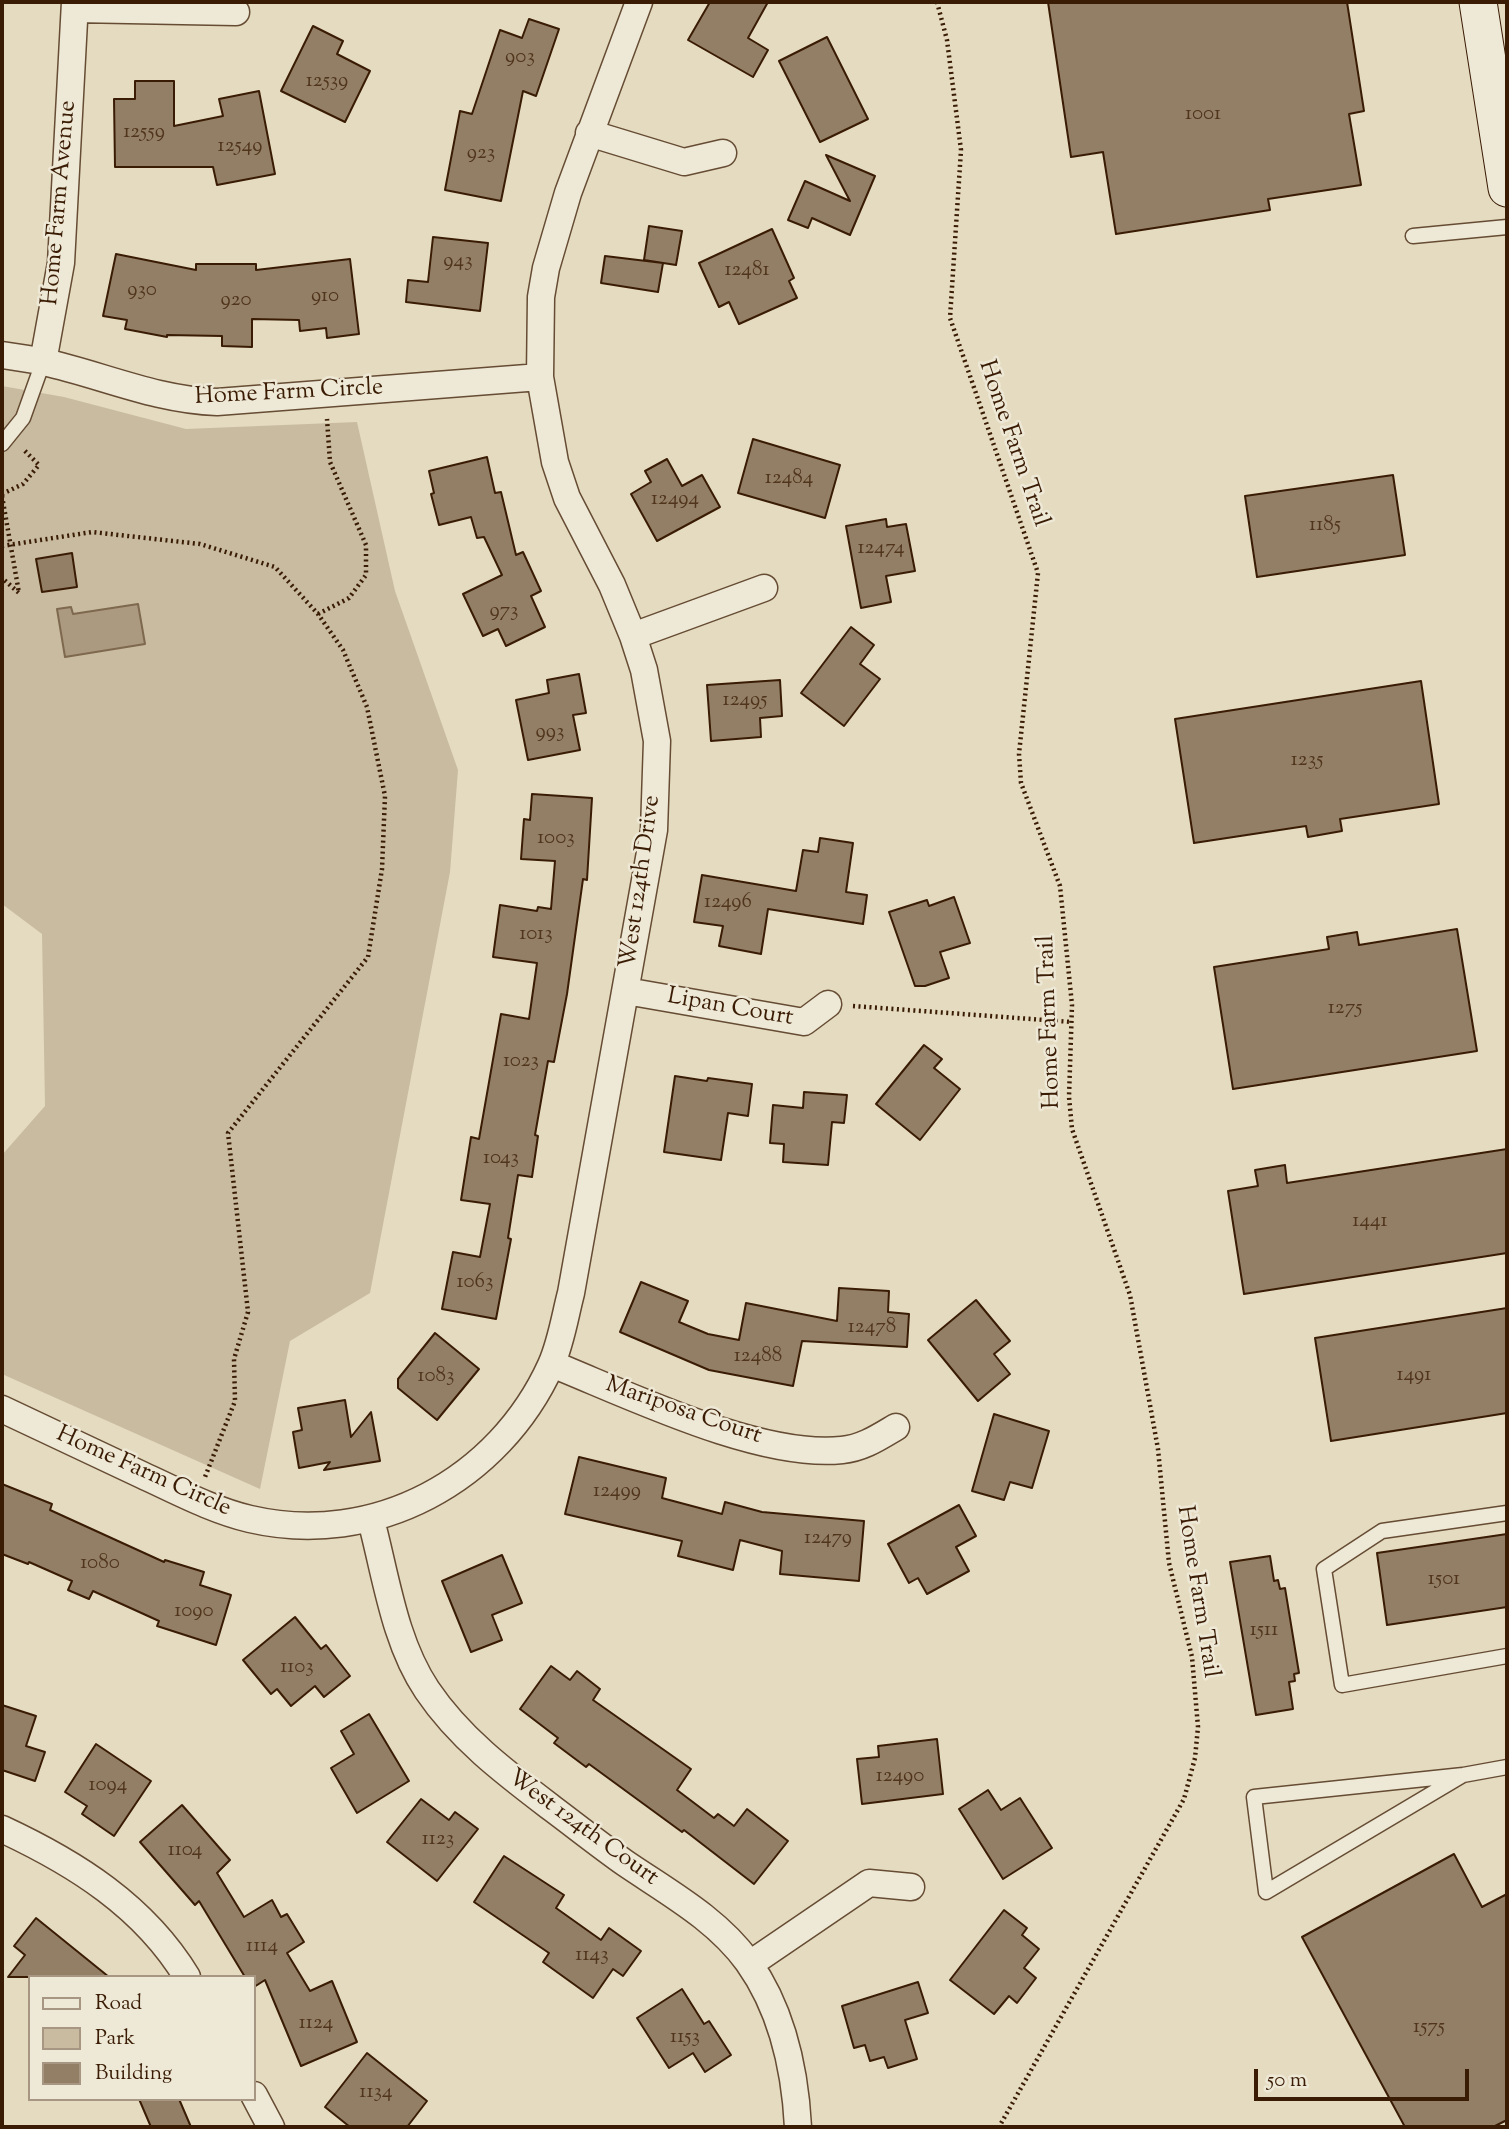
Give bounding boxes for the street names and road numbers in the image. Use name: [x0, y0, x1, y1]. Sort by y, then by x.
street label: Home Farm Avenue: [38, 99, 84, 307]
street label: Home Farm Trail: [970, 357, 1054, 531]
street label: Home Farm Circle: [194, 375, 384, 413]
street label: West 124th Drive: [616, 794, 668, 970]
street label: Home Farm Trail: [1034, 935, 1068, 1109]
street label: Lipan Court: [665, 984, 795, 1034]
street label: Mariposa Court: [601, 1372, 765, 1452]
street label: Home Farm Circle: [51, 1421, 235, 1525]
street label: Home Farm Trail: [1168, 1504, 1224, 1680]
street label: West 124th Court: [501, 1765, 663, 1893]

